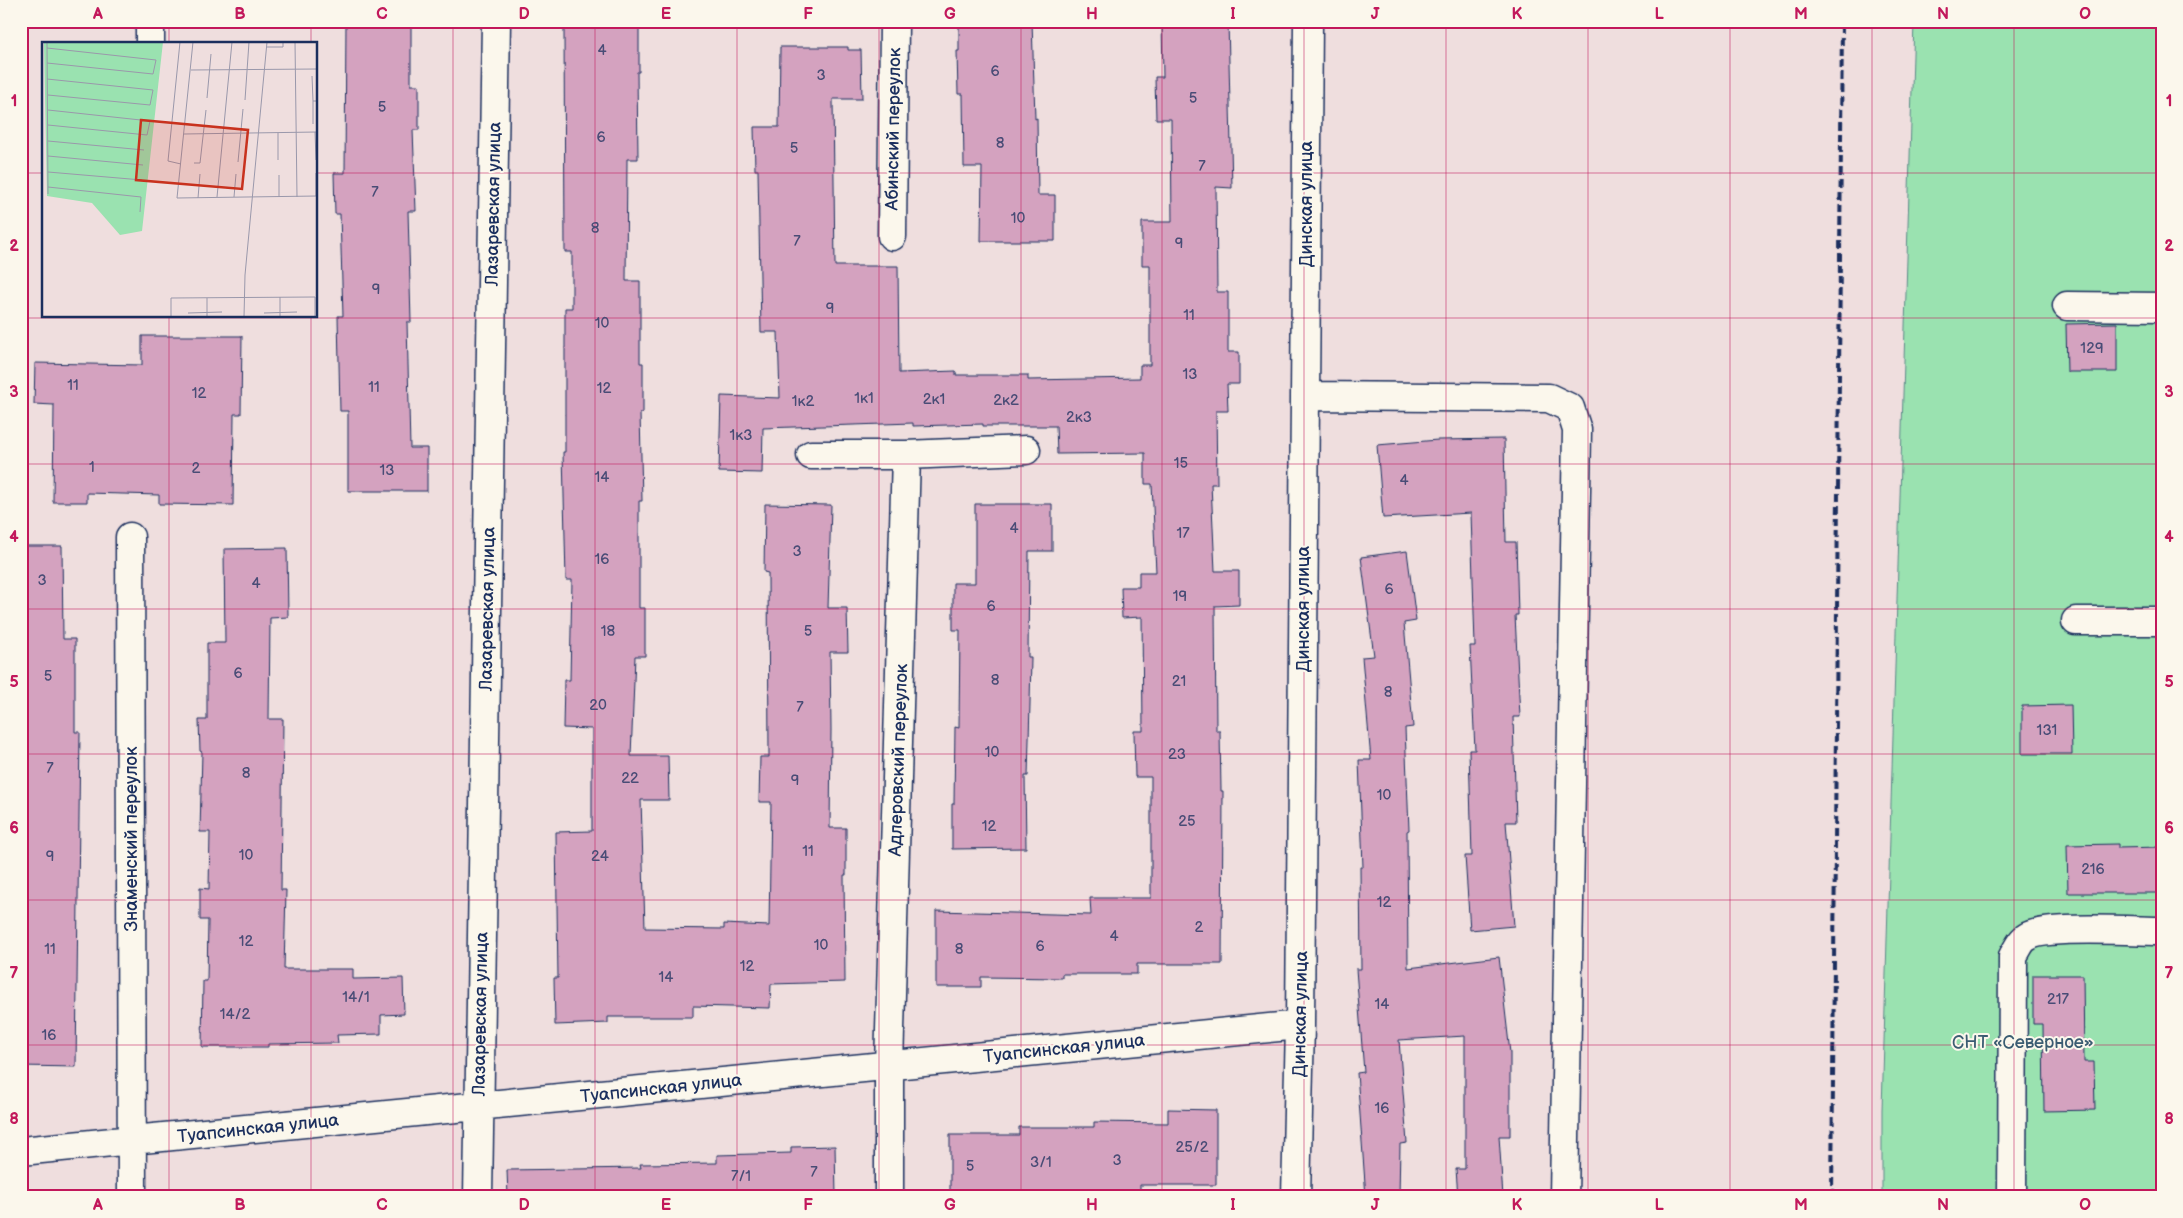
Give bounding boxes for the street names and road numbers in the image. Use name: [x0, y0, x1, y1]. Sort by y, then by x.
street label: Абинский переулок: [882, 47, 905, 212]
street label: Лазаревская улица: [482, 121, 505, 287]
street label: Динская улица: [1296, 140, 1317, 267]
street label: Лазаревская улица: [476, 526, 499, 692]
street label: Динская улица: [1293, 545, 1314, 672]
street label: Адлеровский переулок: [885, 663, 912, 858]
street label: Знаменский переулок: [121, 746, 142, 932]
street label: Лазаревская улица: [469, 931, 492, 1097]
street label: Динская улица: [1289, 950, 1312, 1077]
street label: Туапсинская улица: [982, 1030, 1146, 1067]
street label: Туапсинская улица: [579, 1070, 743, 1107]
street label: Туапсинская улица: [176, 1110, 340, 1147]

